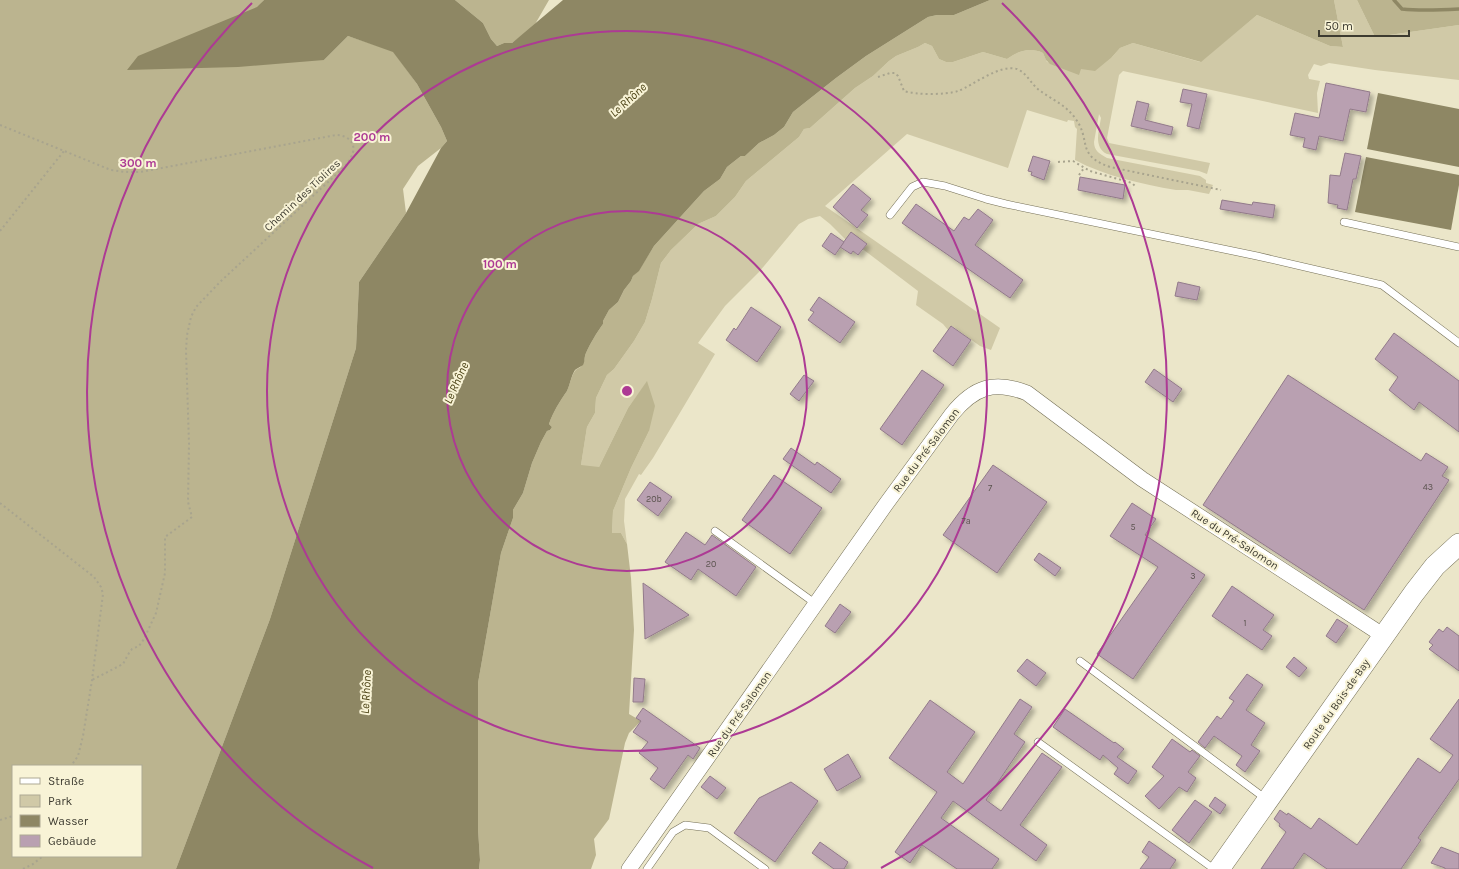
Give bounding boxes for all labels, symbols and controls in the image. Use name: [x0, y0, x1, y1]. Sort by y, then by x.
scale bar: [1319, 12, 1409, 38]
text: 50 m: [1325, 19, 1353, 33]
water label: Le Rhône: [607, 80, 649, 120]
text: 200 m: [354, 130, 390, 144]
text: 300 m: [119, 156, 157, 170]
street label: Chemin des Tiolires: [262, 157, 343, 234]
text: 100 m: [483, 257, 517, 271]
water label: Le Rhône: [441, 360, 472, 406]
centre of rings: [620, 384, 634, 398]
street label: Rue du Pré-Salomon: [891, 406, 962, 495]
house number: 43: [1423, 482, 1433, 492]
house number: 7: [988, 483, 993, 493]
house number: 20b: [646, 494, 662, 504]
street label: Rue du Pré-Salomon: [1189, 506, 1281, 573]
house number: 7a: [961, 516, 971, 526]
house number: 5: [1130, 522, 1136, 532]
house number: 20: [706, 559, 716, 569]
house number: 3: [1190, 571, 1196, 581]
house number: 1: [1244, 618, 1247, 628]
street label: Route du Bois-de-Bay: [1300, 657, 1373, 752]
water label: Le Rhône: [358, 669, 374, 714]
street label: Rue du Pré-Salomon: [705, 669, 774, 760]
legend: [12, 765, 142, 857]
text: Straße: [48, 774, 84, 788]
text: Park: [48, 794, 73, 808]
text: Wasser: [48, 814, 89, 828]
text: Gebäude: [48, 834, 96, 848]

